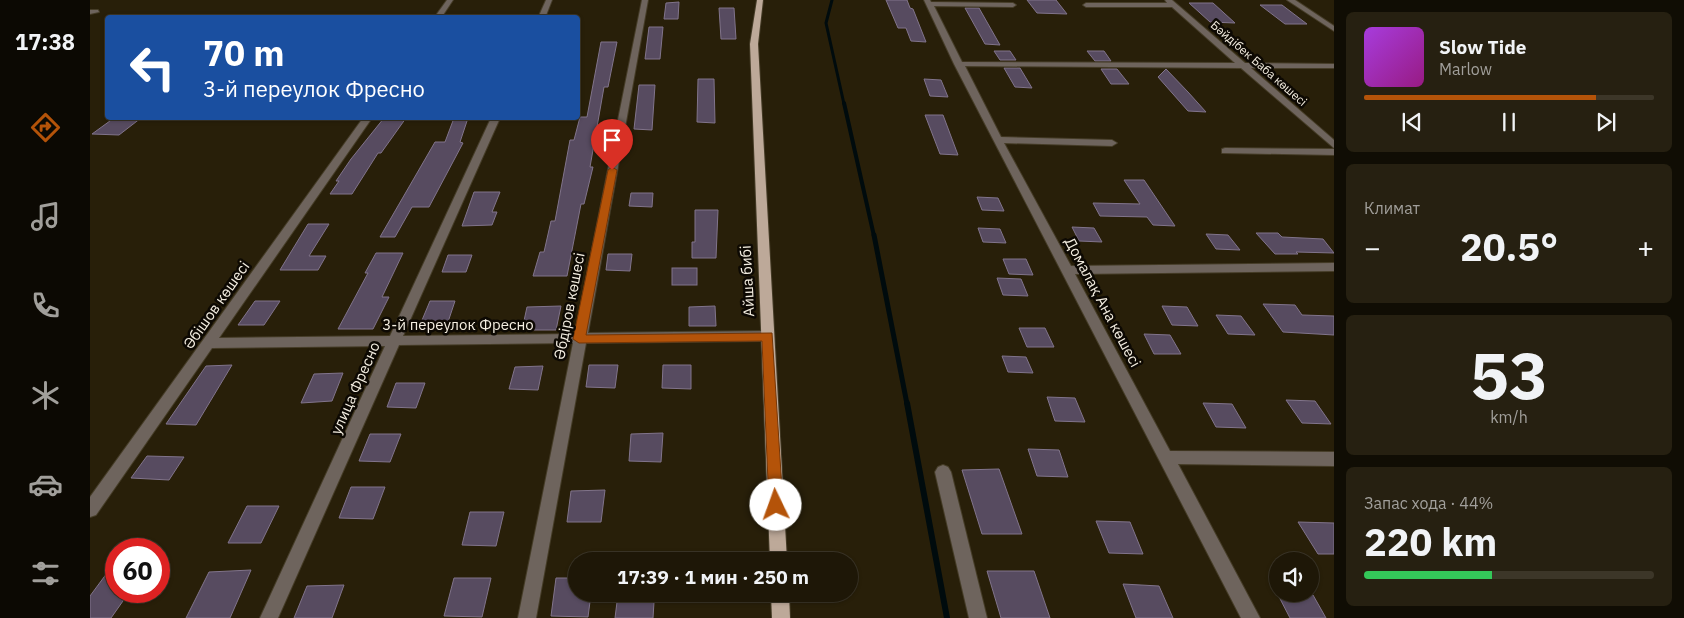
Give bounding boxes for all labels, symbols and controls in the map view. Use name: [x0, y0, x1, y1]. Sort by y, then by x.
street label: Бәйдібек Баба көшесі: [1208, 17, 1310, 109]
text: 17:38: [15, 27, 75, 56]
text: 70 m: [203, 30, 285, 76]
icon: left: [120, 35, 185, 100]
text: Slow Tide: [1439, 35, 1526, 59]
text: Marlow: [1439, 59, 1492, 79]
text: 3-й переулок Фресно: [203, 74, 425, 103]
icon: previous: [1398, 108, 1426, 136]
icon: pause: [1495, 108, 1523, 136]
icon: next: [1592, 108, 1620, 136]
icon: directions: [28, 110, 63, 145]
pin: [591, 119, 633, 170]
icon: arrive: [598, 126, 626, 154]
text: Климат: [1364, 198, 1420, 218]
icon: music: [28, 199, 63, 234]
text: 20.5°: [1460, 222, 1558, 271]
text: −: [1364, 229, 1381, 266]
text: +: [1637, 229, 1654, 266]
street label: Домалақ Ана көшесі: [1061, 234, 1145, 370]
street label: Айша бибі: [736, 245, 758, 317]
street label: Әбдіров көшесі: [549, 251, 589, 361]
street label: Әбішов көшесі: [179, 257, 253, 353]
icon: phone: [28, 288, 63, 323]
street label: 3-й переулок Фресно: [382, 315, 534, 334]
text: 53: [1470, 332, 1548, 417]
street label: улица Фресно: [326, 339, 384, 437]
icon: climate: [28, 378, 63, 413]
text: km/h: [1490, 407, 1528, 427]
icon: car: [28, 467, 63, 502]
position arrow: [749, 478, 801, 530]
text: Запас хода · 44%: [1364, 493, 1493, 513]
text: 220 km: [1364, 517, 1497, 566]
speed limit sign: 60: [105, 538, 170, 603]
map controls: [1269, 552, 1319, 602]
button: sound: [1269, 552, 1319, 602]
icon: filters: [28, 556, 63, 591]
text: 17:39 · 1 мин · 250 m: [617, 565, 809, 589]

